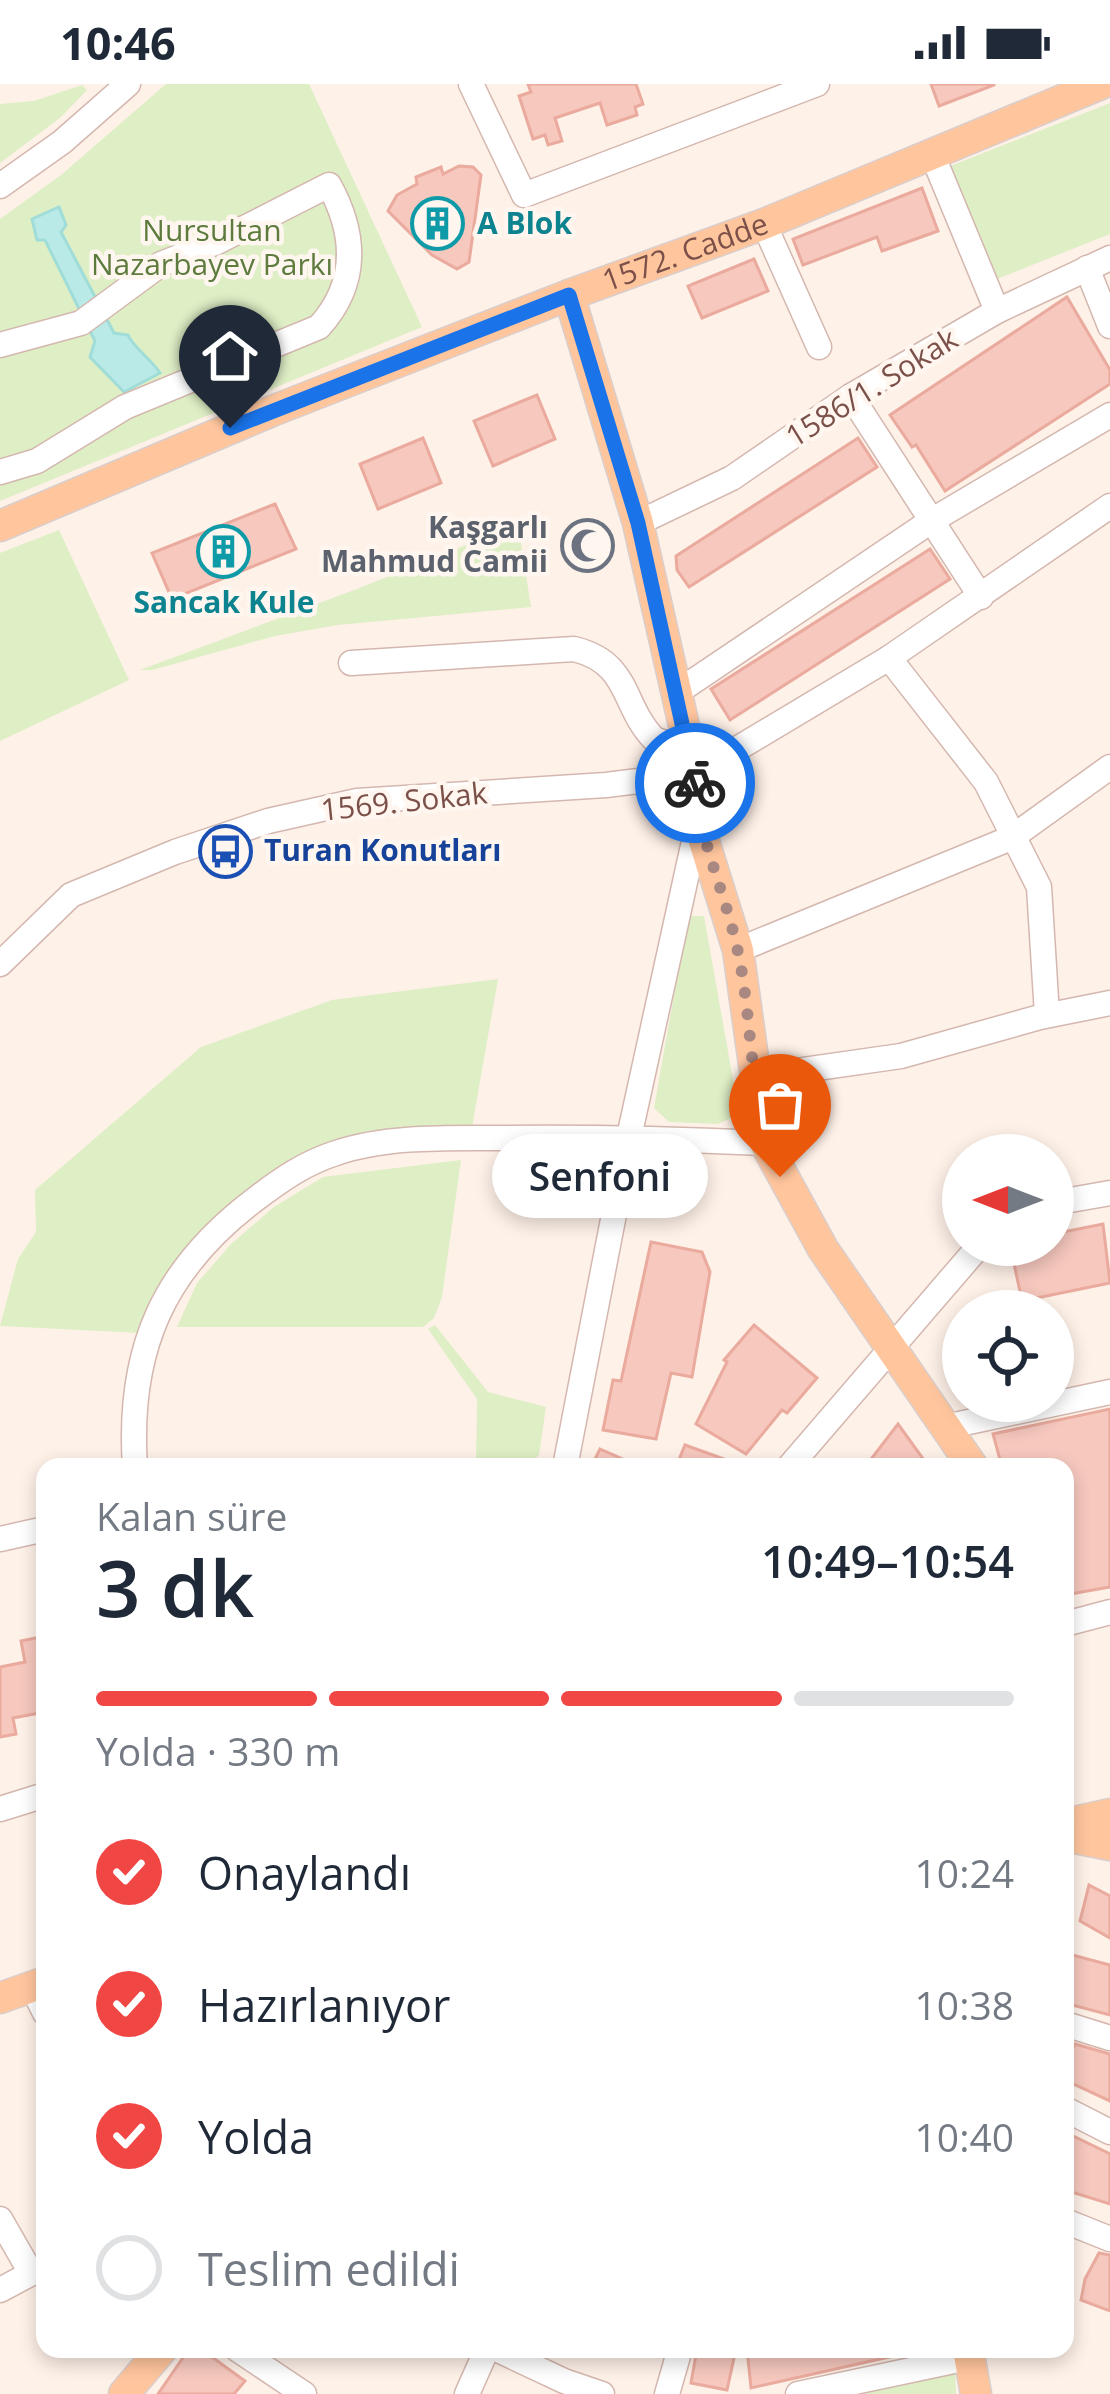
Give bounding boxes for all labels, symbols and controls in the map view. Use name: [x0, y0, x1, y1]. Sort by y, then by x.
text: 10:46: [60, 12, 176, 73]
building icon: A Blok: [410, 196, 466, 252]
place label: A Blok: [477, 202, 572, 243]
street label: 1572. Cadde: [596, 202, 773, 300]
park label: Nursultan Nazarbayev Parkı: [91, 209, 333, 284]
pin: [179, 305, 281, 428]
street label: 1586/1. Sokak: [778, 318, 965, 456]
icon: home: [197, 323, 263, 389]
place label: Kaşgarlı Mahmud Camii: [321, 506, 548, 581]
mosque icon: Kaşgarlı Mahmud Camii: [559, 517, 615, 573]
building icon: Sancak Kule: [196, 523, 252, 579]
place label: Sancak Kule: [134, 581, 314, 622]
courier: [635, 723, 755, 843]
icon: bike: [662, 750, 728, 816]
street label: 1569. Sokak: [319, 771, 489, 830]
bus stop icon: Turan Konutları: [197, 823, 253, 879]
place label: Turan Konutları: [264, 829, 501, 870]
pin: [729, 1054, 831, 1177]
icon: bag: [747, 1072, 813, 1138]
north arrow: [942, 1134, 1074, 1266]
map controls: [942, 1134, 1074, 1422]
callout: Senfoni: [492, 1135, 708, 1219]
text: Senfoni: [529, 1149, 671, 1202]
button: locate: [942, 1290, 1074, 1422]
text: Kalan süre: [96, 1489, 287, 1542]
text: 10:49–10:54: [761, 1530, 1014, 1591]
text: 3 dk: [96, 1534, 254, 1640]
text: Yolda · 330 m: [96, 1724, 340, 1777]
icon: check: [96, 1839, 162, 1905]
text: Onaylandı: [198, 1842, 411, 1903]
text: 10:24: [915, 1846, 1014, 1899]
icon: check: [96, 1971, 162, 2037]
text: Hazırlanıyor: [198, 1974, 450, 2035]
text: 10:38: [915, 1978, 1014, 2031]
icon: check: [96, 2103, 162, 2169]
text: Yolda: [198, 2106, 314, 2167]
text: 10:40: [915, 2110, 1014, 2163]
text: Teslim edildi: [198, 2238, 460, 2299]

